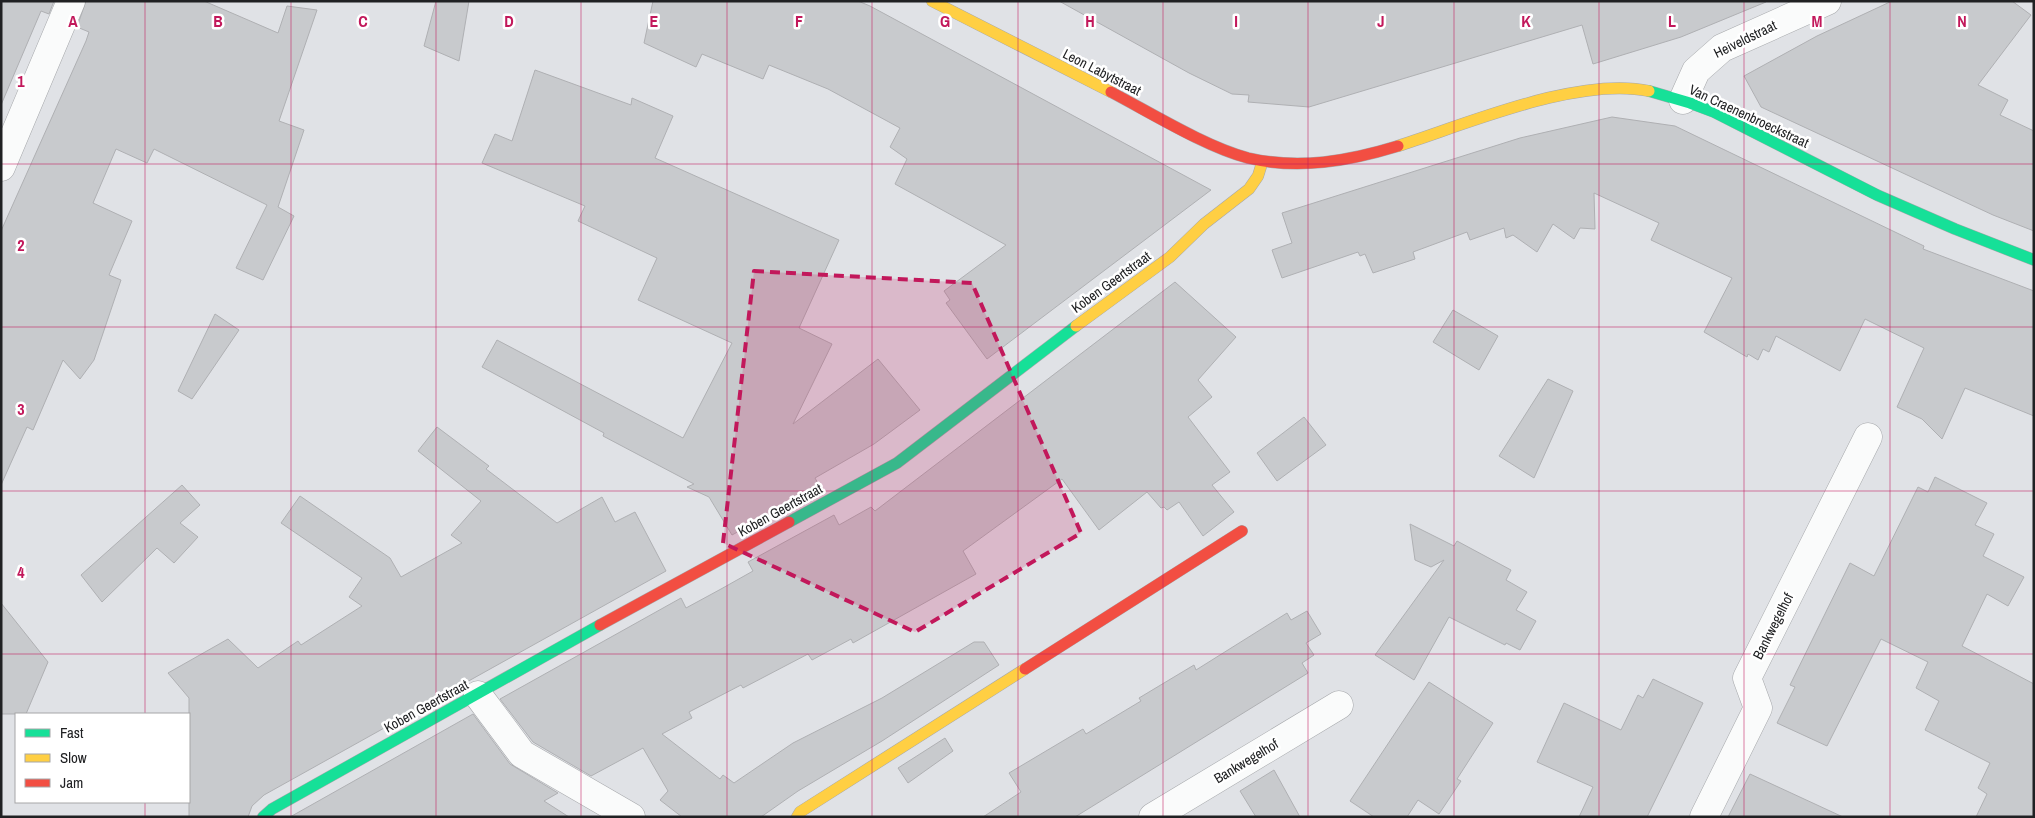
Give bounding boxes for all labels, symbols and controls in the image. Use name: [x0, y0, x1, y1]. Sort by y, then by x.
text: A: [68, 10, 78, 32]
text: B: [213, 10, 223, 32]
text: C: [358, 10, 368, 32]
text: D: [504, 10, 514, 32]
text: E: [650, 10, 659, 32]
text: F: [795, 10, 803, 32]
text: G: [940, 10, 950, 32]
text: H: [1085, 10, 1095, 32]
text: I: [1234, 10, 1238, 32]
text: J: [1377, 10, 1385, 32]
text: K: [1521, 10, 1531, 32]
text: L: [1668, 10, 1676, 32]
text: M: [1812, 10, 1823, 32]
text: N: [1957, 10, 1967, 32]
street label: Heiveldstraat: [1711, 16, 1779, 62]
street label: Leon Labytstraat: [1060, 45, 1144, 99]
text: 1: [17, 70, 25, 92]
street label: Van Craenenbroeckstraat: [1686, 80, 1812, 152]
text: 2: [17, 234, 25, 256]
street label: Koben Geertstraat: [1068, 247, 1154, 317]
text: 3: [17, 398, 25, 420]
street label: Koben Geertstraat: [735, 479, 825, 541]
text: 4: [17, 561, 25, 583]
street label: Bankwegelhof: [1749, 589, 1798, 662]
street label: Koben Geertstraat: [381, 675, 471, 737]
legend: [15, 713, 190, 803]
text: Fast: [60, 722, 84, 743]
street label: Bankwegelhof: [1210, 734, 1282, 787]
text: Slow: [60, 747, 87, 768]
text: Jam: [60, 772, 83, 793]

